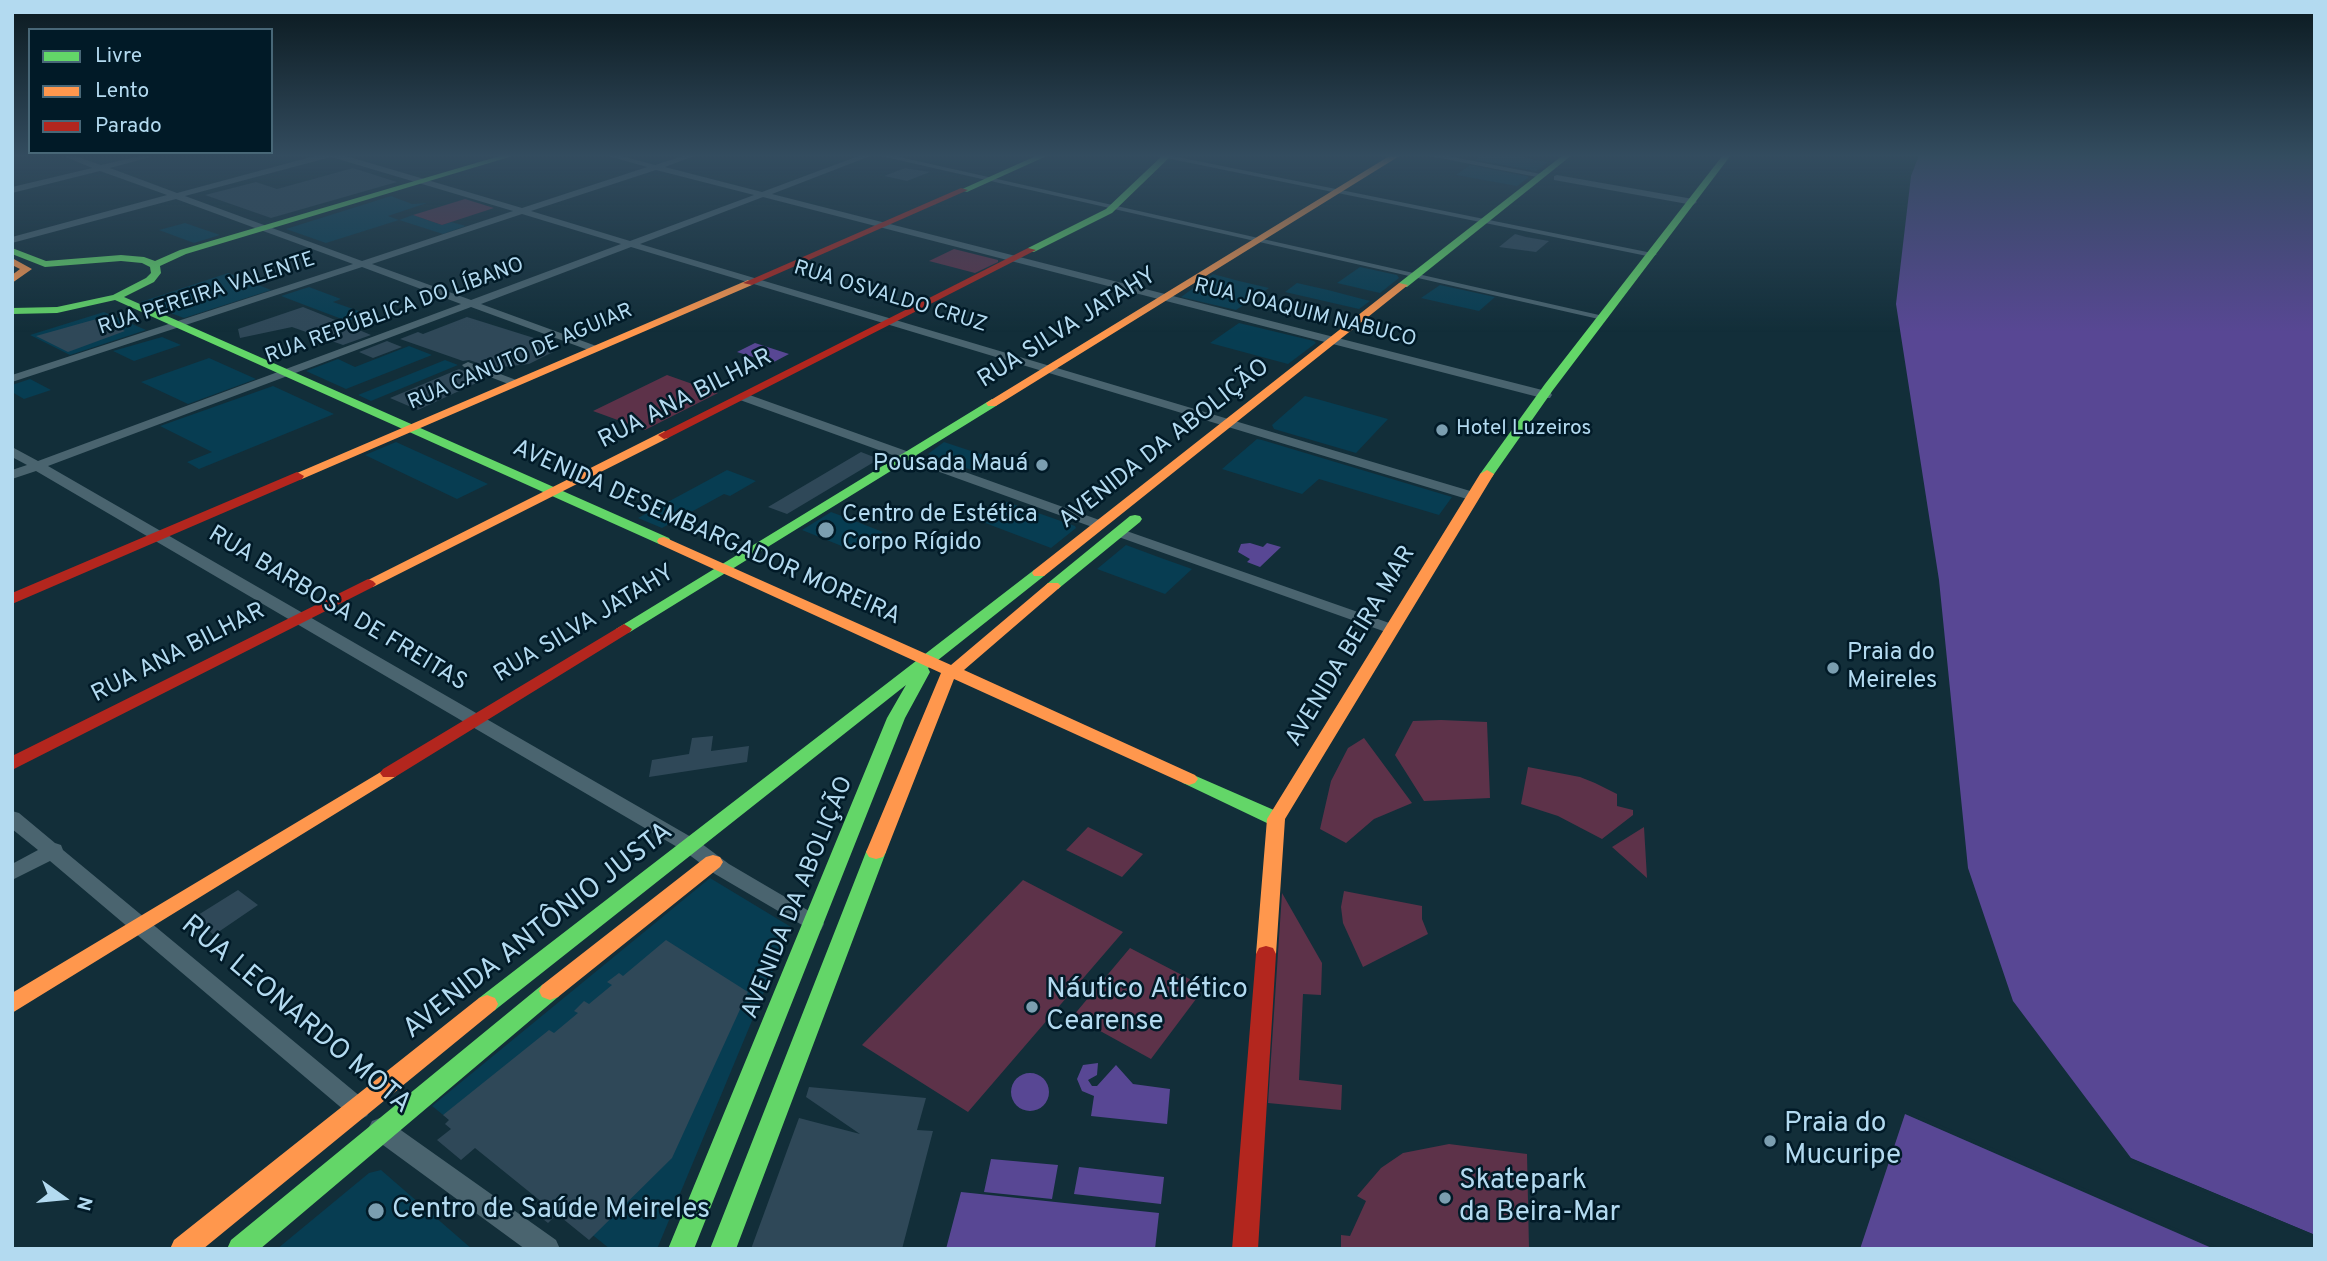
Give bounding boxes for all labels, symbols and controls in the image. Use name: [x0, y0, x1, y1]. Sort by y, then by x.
legend: [28, 28, 273, 154]
text: Livre: [95, 43, 142, 70]
text: Lento: [95, 78, 149, 105]
text: Parado: [95, 113, 162, 140]
street label: RUA PEREIRA VALENTE: [95, 248, 319, 342]
street label: RUA REPÚBLICA DO LÍBANO: [262, 253, 528, 371]
street label: RUA OSVALDO CRUZ: [790, 257, 990, 339]
street label: RUA SILVA JATAHY: [973, 262, 1163, 396]
street label: RUA JOAQUIM NABUCO: [1191, 274, 1419, 354]
street label: RUA CANUTO DE AGUIAR: [405, 299, 637, 417]
street label: RUA ANA BILHAR: [594, 344, 778, 456]
street label: AVENIDA DA ABOLIÇÃO: [1054, 354, 1276, 536]
place label: Hotel Luzeiros: [1456, 417, 1591, 443]
marker: Hotel Luzeiros: [1434, 422, 1450, 438]
street label: AVENIDA DESEMBARGADOR MOREIRA: [508, 435, 904, 633]
place label: Pousada Mauá: [873, 451, 1028, 479]
marker: Pousada Mauá: [1034, 457, 1050, 473]
place label: Centro de Estética Corpo Rígido: [842, 502, 1038, 558]
marker: Centro de Estética Corpo Rígido: [816, 520, 836, 540]
street label: RUA BARBOSA DE FREITAS: [202, 521, 472, 699]
street label: AVENIDA BEIRA MAR: [1281, 542, 1423, 752]
street label: RUA SILVA JATAHY: [490, 560, 680, 690]
street label: RUA ANA BILHAR: [87, 598, 271, 710]
place label: Praia do Meireles: [1847, 640, 1937, 696]
marker: Praia do Meireles: [1825, 660, 1841, 676]
street label: AVENIDA DA ABOLIÇÃO: [737, 772, 861, 1024]
street label: AVENIDA ANTÔNIO JUSTA: [398, 816, 680, 1048]
street label: RUA LEONARDO MOTA: [173, 910, 417, 1122]
place label: Náutico Atlético Cearense: [1046, 974, 1248, 1040]
marker: Náutico Atlético Cearense: [1024, 999, 1040, 1015]
place label: Praia do Mucuripe: [1784, 1108, 1901, 1174]
marker: Praia do Mucuripe: [1762, 1133, 1778, 1149]
north arrow: [28, 1163, 98, 1233]
place label: Skatepark da Beira-Mar: [1459, 1165, 1620, 1231]
marker: Skatepark da Beira-Mar: [1437, 1190, 1453, 1206]
text: N: [70, 1194, 97, 1213]
place label: Centro de Saúde Meireles: [392, 1194, 710, 1228]
marker: Centro de Saúde Meireles: [366, 1201, 386, 1221]

